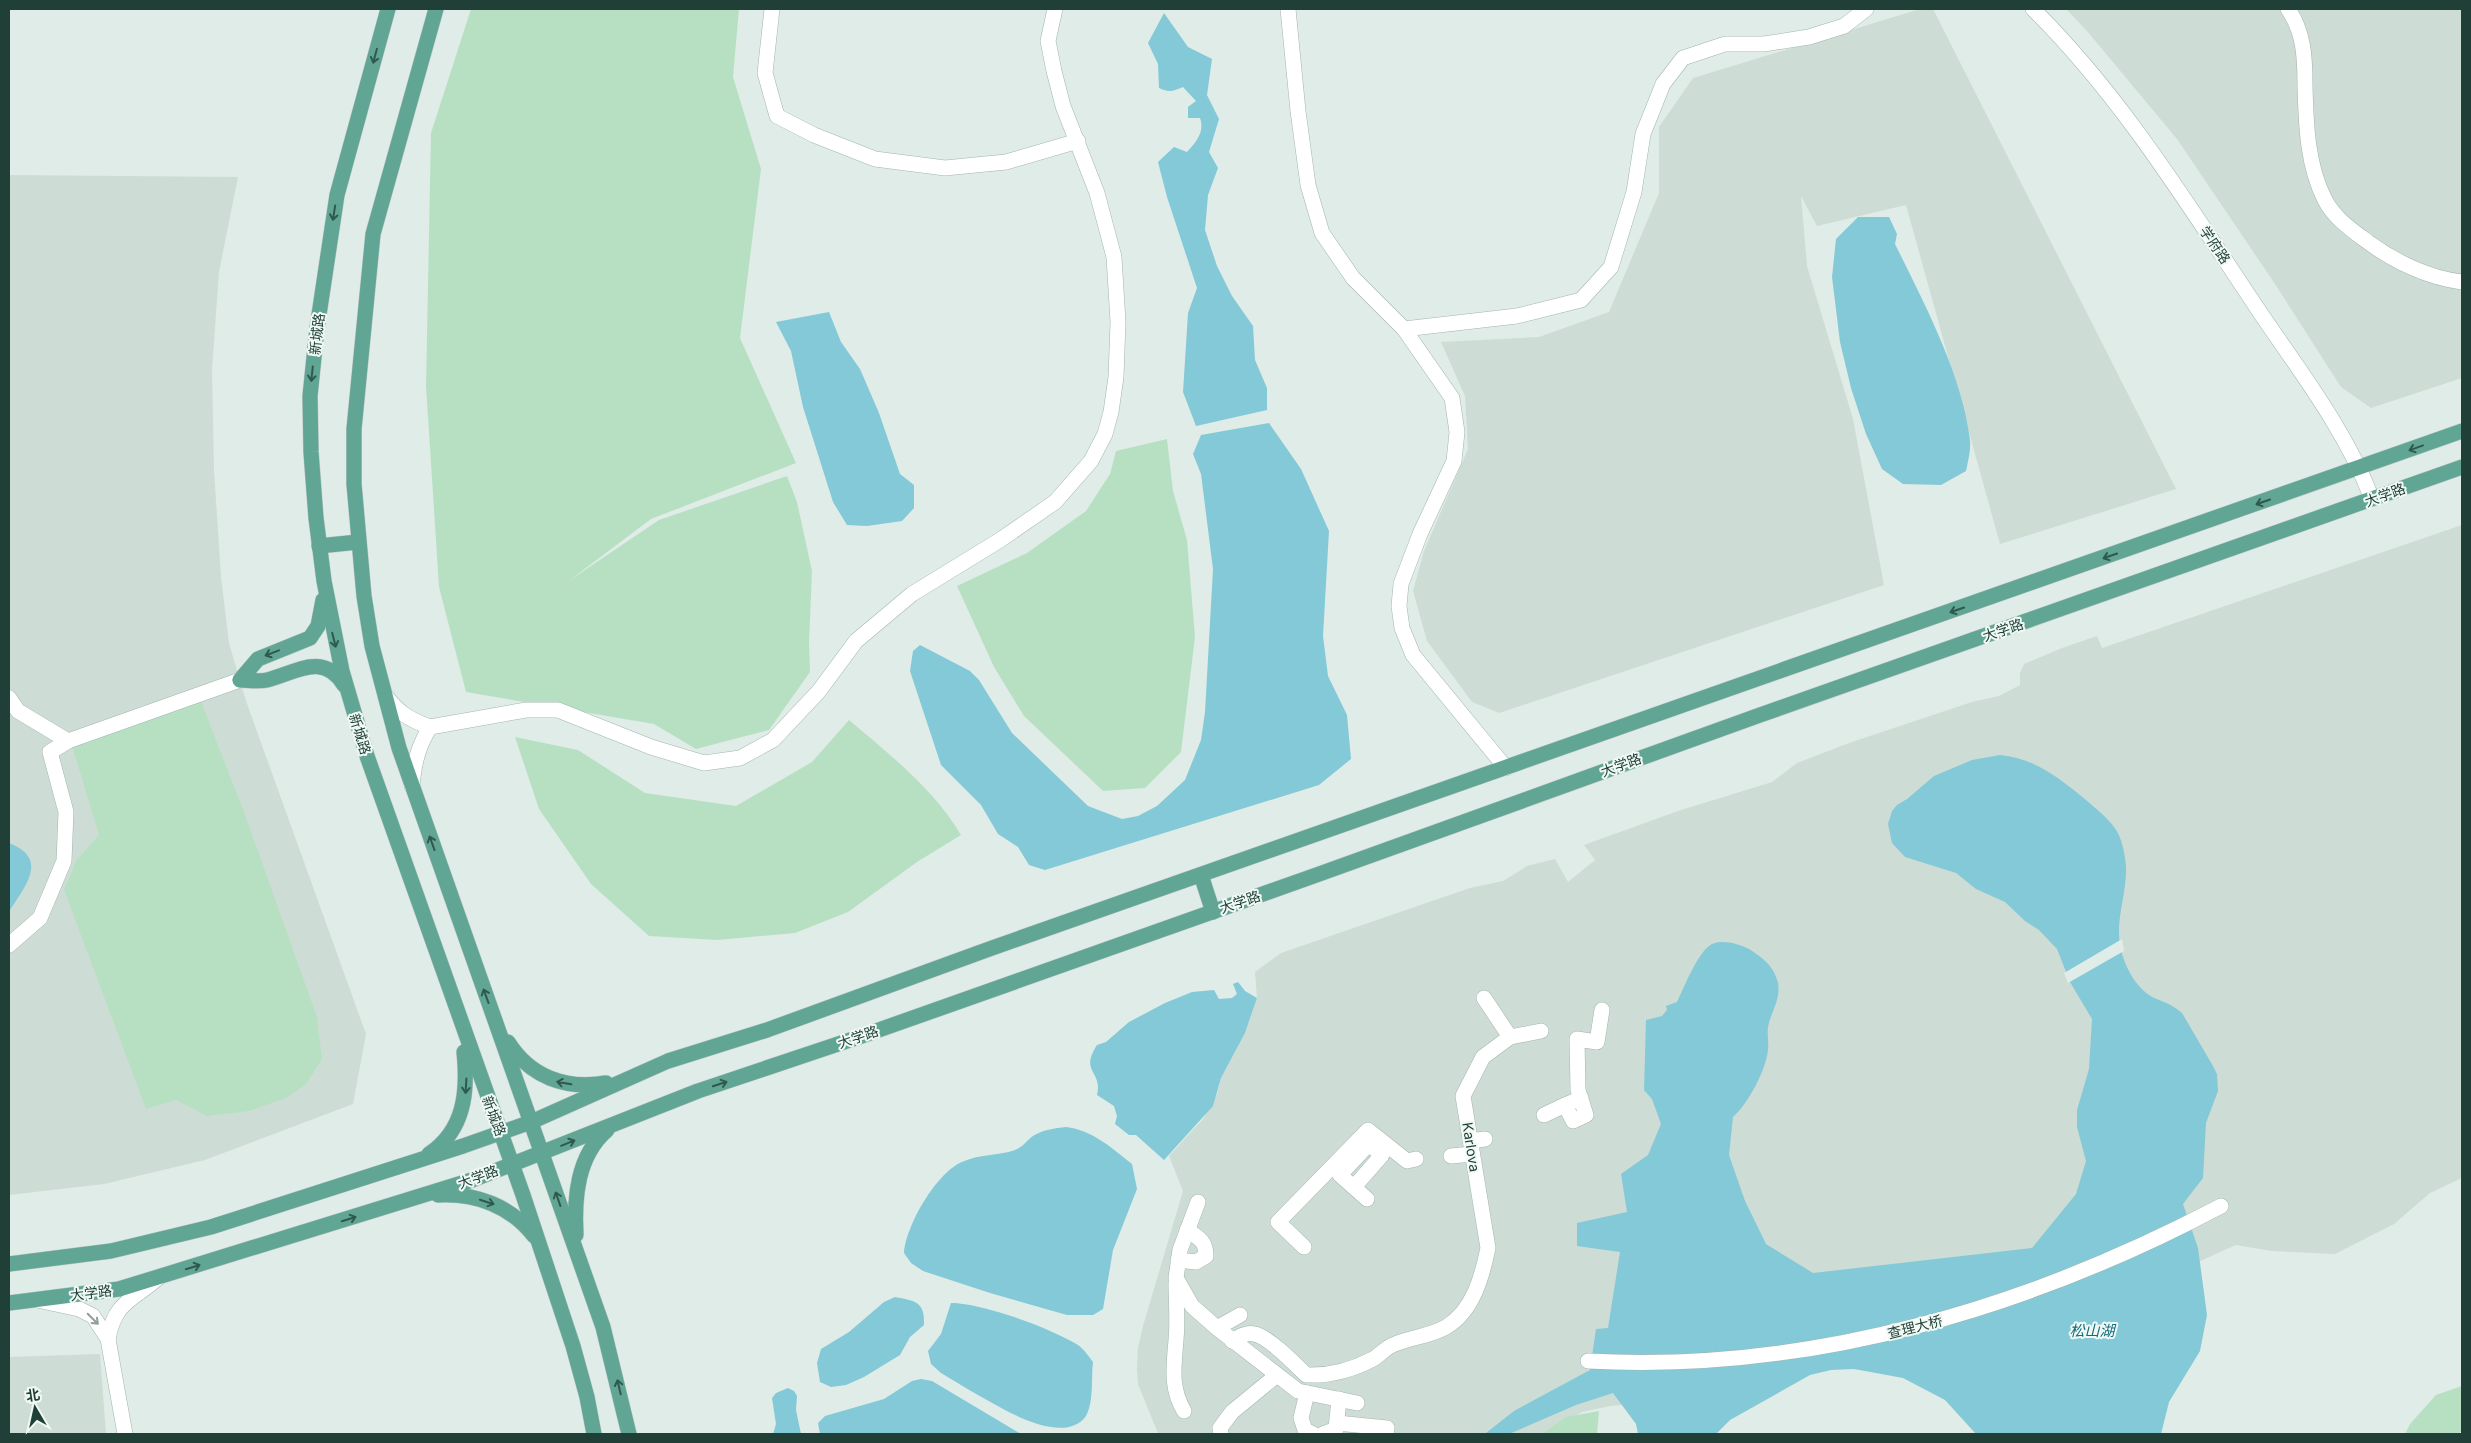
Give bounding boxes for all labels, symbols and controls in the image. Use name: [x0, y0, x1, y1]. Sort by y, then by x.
one-way arrow: [370, 47, 380, 63]
one-way arrow: [329, 205, 339, 221]
street label: 学府路: [2197, 223, 2234, 267]
street label: 新城路: [306, 312, 327, 356]
one-way arrow: [308, 366, 317, 382]
one-way arrow: [2409, 444, 2425, 453]
street label: 大学路: [2362, 479, 2407, 510]
one-way arrow: [2256, 498, 2271, 507]
one-way arrow: [2103, 552, 2118, 561]
one-way arrow: [1949, 606, 1965, 615]
street label: 大学路: [1980, 615, 2025, 644]
one-way arrow: [330, 631, 339, 647]
one-way arrow: [264, 650, 279, 659]
street label: 新城路: [346, 711, 375, 756]
street label: 大学路: [1598, 749, 1643, 780]
one-way arrow: [427, 836, 436, 851]
street label: 大学路: [1217, 887, 1262, 916]
one-way arrow: [481, 989, 490, 1004]
street label: 大学路: [835, 1022, 880, 1051]
one-way arrow: [557, 1077, 573, 1087]
one-way arrow: [461, 1078, 470, 1094]
one-way arrow: [711, 1079, 727, 1088]
street label: 新城路: [479, 1093, 510, 1138]
street label: Karlova: [1459, 1121, 1484, 1173]
one-way arrow: [560, 1137, 575, 1147]
street label: 大学路: [455, 1161, 500, 1192]
one-way arrow: [553, 1191, 563, 1207]
one-way arrow: [479, 1197, 495, 1207]
one-way arrow: [340, 1213, 356, 1223]
one-way arrow: [185, 1262, 201, 1272]
street label: 大学路: [69, 1282, 113, 1303]
street label: 查理大桥: [1886, 1311, 1944, 1342]
one-way arrow: [87, 1313, 99, 1325]
water label: 松山湖: [2069, 1321, 2116, 1340]
one-way arrow: [614, 1379, 623, 1395]
north arrow: [10, 1383, 60, 1433]
text: 北: [25, 1385, 41, 1404]

